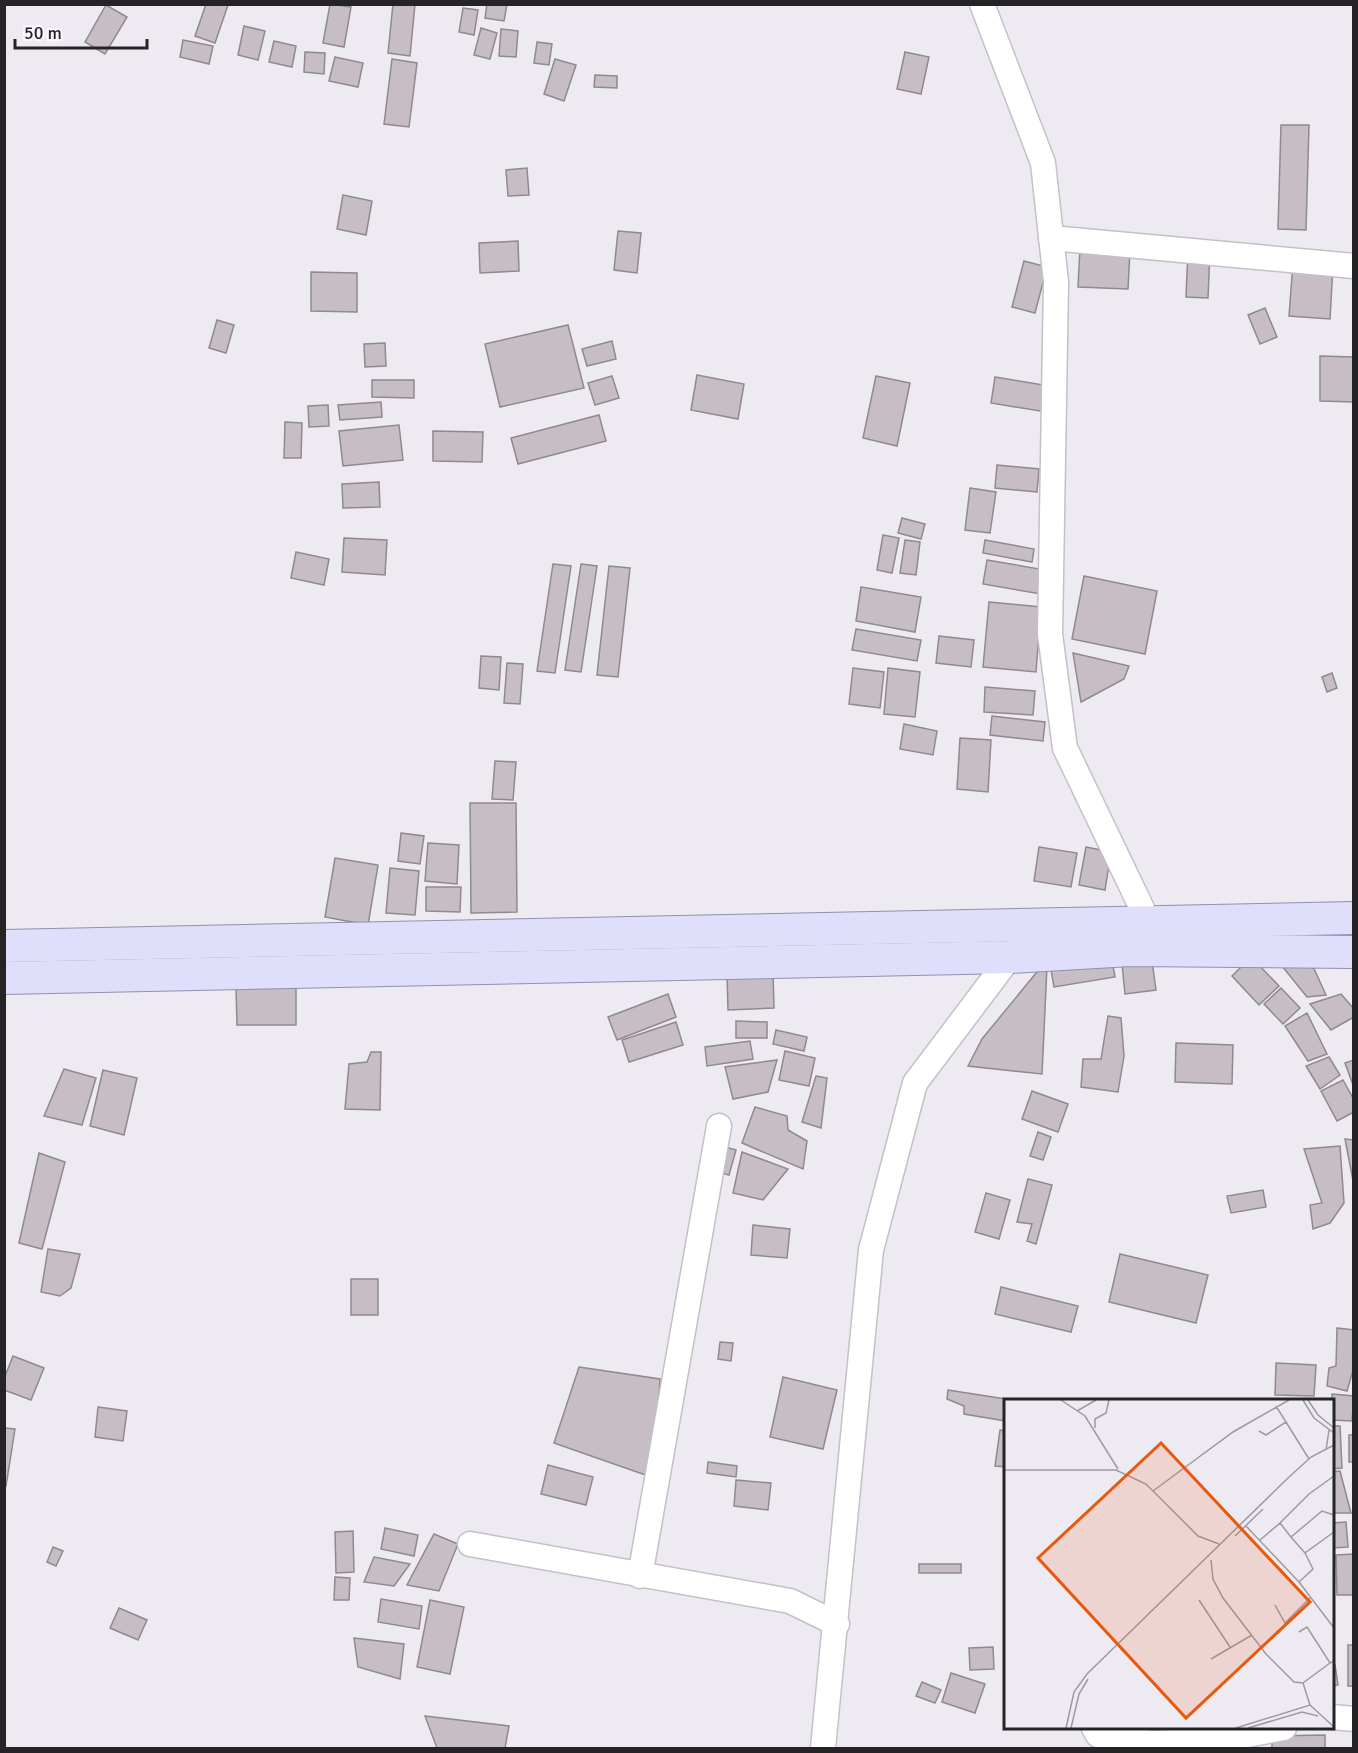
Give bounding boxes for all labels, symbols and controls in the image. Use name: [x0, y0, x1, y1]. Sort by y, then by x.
scale bar: [15, 12, 147, 50]
text: 50 m: [24, 22, 62, 44]
inset map: [1004, 1399, 1334, 1729]

